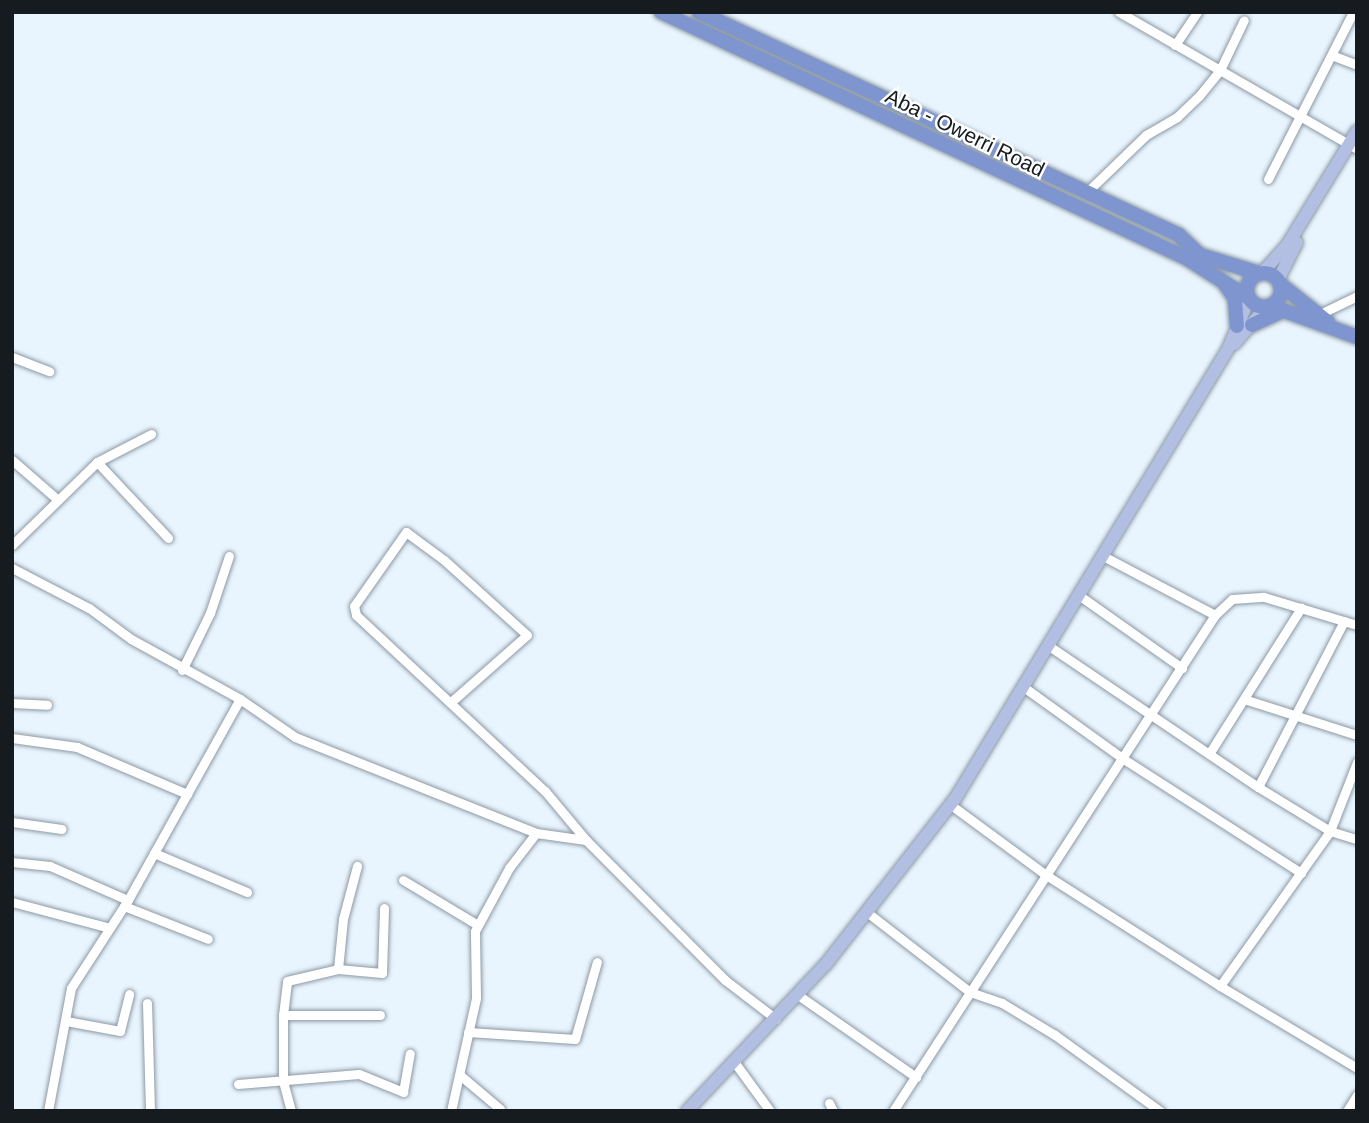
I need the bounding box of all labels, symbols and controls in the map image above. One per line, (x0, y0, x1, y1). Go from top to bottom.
street label: Aba - Owerri Road (881, 84, 1049, 182)

